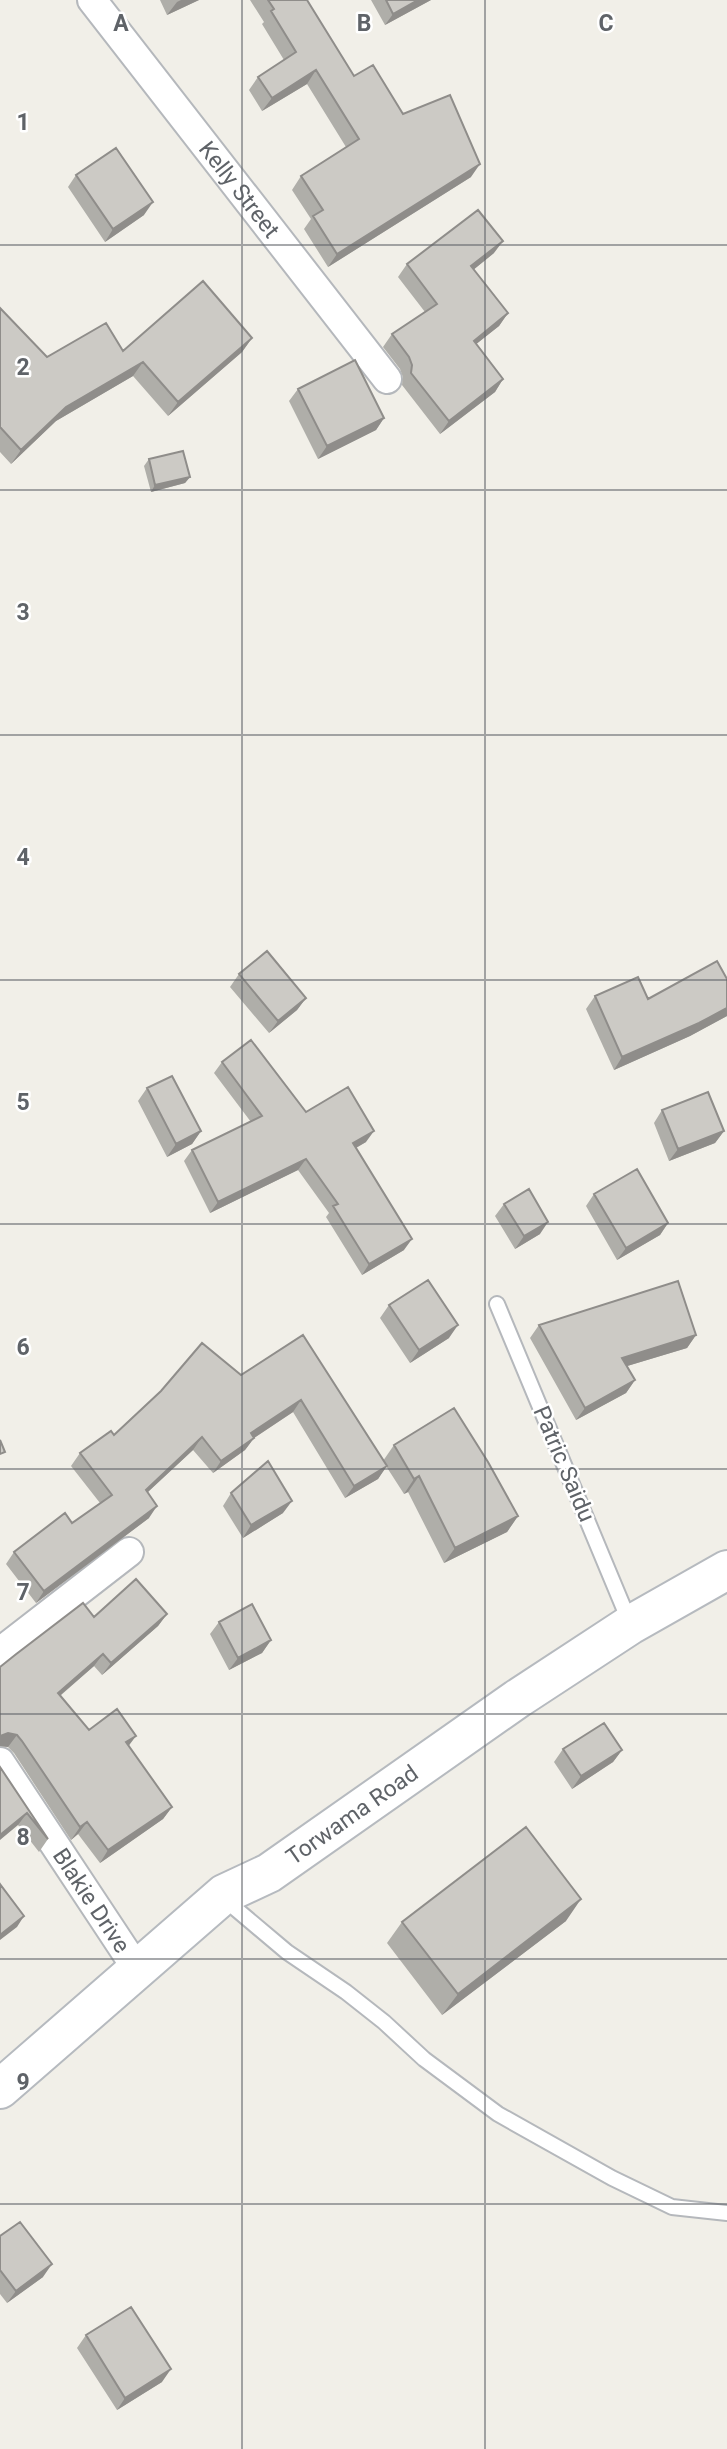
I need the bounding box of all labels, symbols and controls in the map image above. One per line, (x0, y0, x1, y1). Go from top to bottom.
text: A (113, 10, 129, 37)
text: B (357, 10, 371, 37)
text: C (598, 10, 614, 37)
text: 1 (16, 109, 30, 136)
street label: Kelly Street (193, 136, 285, 243)
text: 2 (16, 354, 30, 381)
text: 3 (16, 599, 30, 626)
text: 4 (16, 844, 30, 871)
text: 5 (16, 1089, 30, 1116)
text: 6 (16, 1334, 30, 1361)
street label: Patric Saidu (528, 1402, 600, 1526)
text: 7 (16, 1579, 30, 1606)
street label: Torwama Road (281, 1759, 423, 1870)
text: 8 (16, 1824, 30, 1851)
street label: Blakie Drive (47, 1843, 136, 1958)
text: 9 (16, 2069, 30, 2096)

